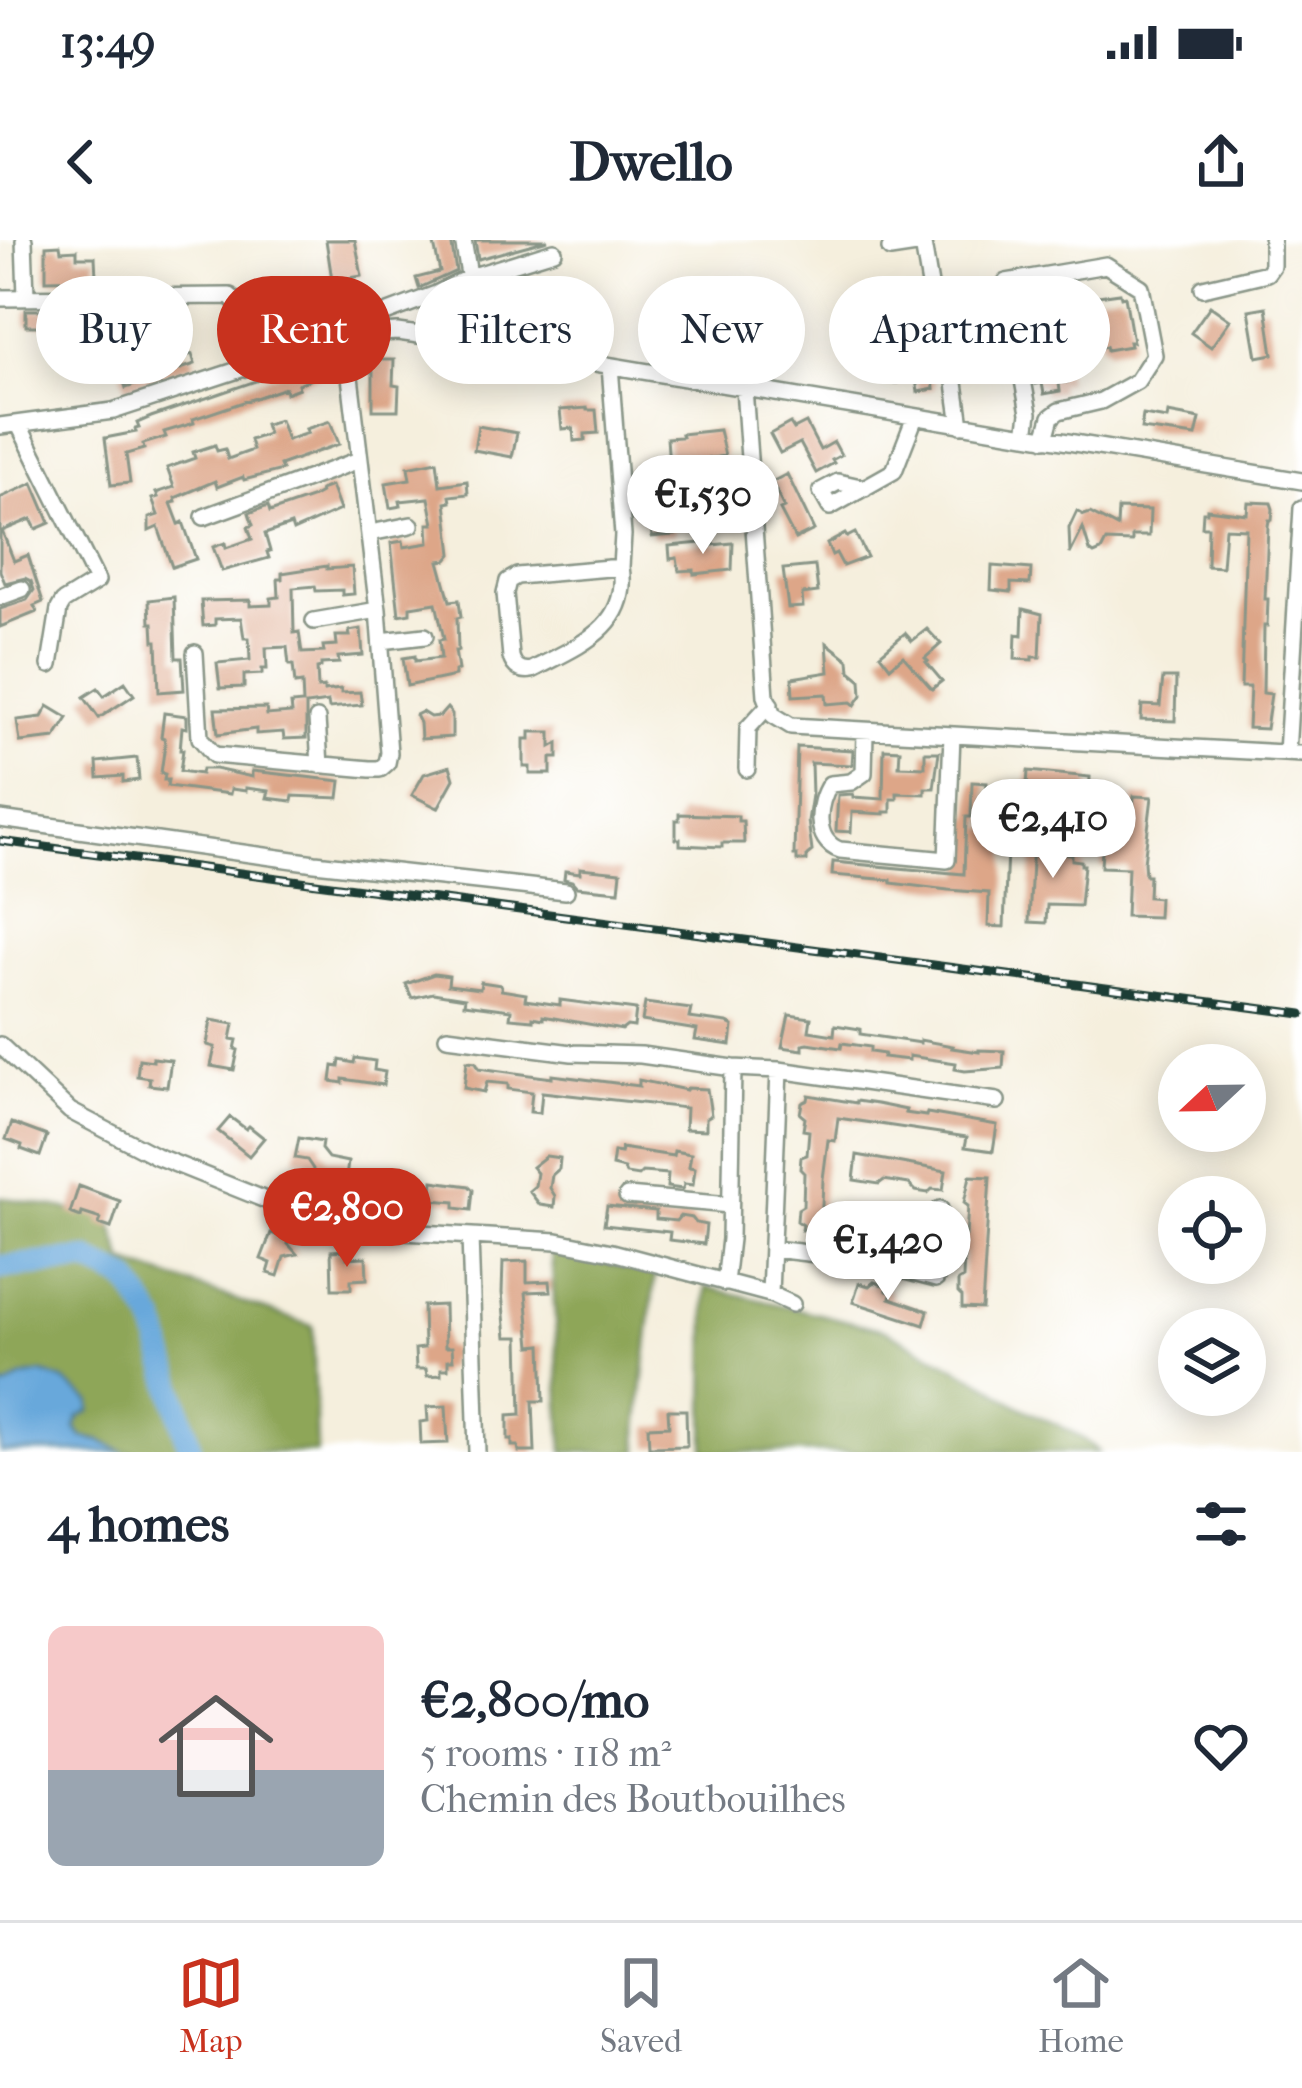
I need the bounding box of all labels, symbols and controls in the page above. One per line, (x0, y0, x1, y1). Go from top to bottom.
text: 13:49 (60, 16, 156, 69)
icon: back (48, 129, 114, 195)
icon: share (1188, 129, 1254, 195)
text: Dwello (569, 131, 733, 194)
chip: Buy (36, 276, 193, 384)
chip: Rent (217, 276, 391, 384)
chip: Filters (415, 276, 614, 384)
chip: New (638, 276, 805, 384)
chip: Apartment (829, 276, 1110, 384)
pin: €1,530 (605, 455, 801, 557)
text: €1,530 (654, 471, 752, 517)
pin: €2,410 (955, 779, 1151, 881)
text: €2,410 (998, 795, 1108, 841)
north arrow (1158, 1044, 1266, 1152)
map controls (1158, 1044, 1266, 1416)
pin: €2,800 (249, 1168, 445, 1270)
button: locate (1158, 1176, 1266, 1284)
text: €2,800 (290, 1184, 404, 1230)
pin: €1,420 (790, 1201, 986, 1303)
text: €1,420 (833, 1217, 943, 1263)
button: layers (1158, 1308, 1266, 1416)
icon: filters (1188, 1491, 1254, 1557)
text: 4 homes (48, 1494, 229, 1554)
text: €2,800/mo (420, 1670, 649, 1730)
icon: home (144, 1674, 288, 1818)
icon: heart (1188, 1713, 1254, 1779)
text: 5 rooms · 118 m² (420, 1730, 672, 1776)
text: Chemin des Boutbouilhes (420, 1776, 846, 1822)
tab: Map (178, 1950, 244, 2061)
tab: Saved (600, 1950, 682, 2061)
tab: Home (1038, 1950, 1124, 2061)

